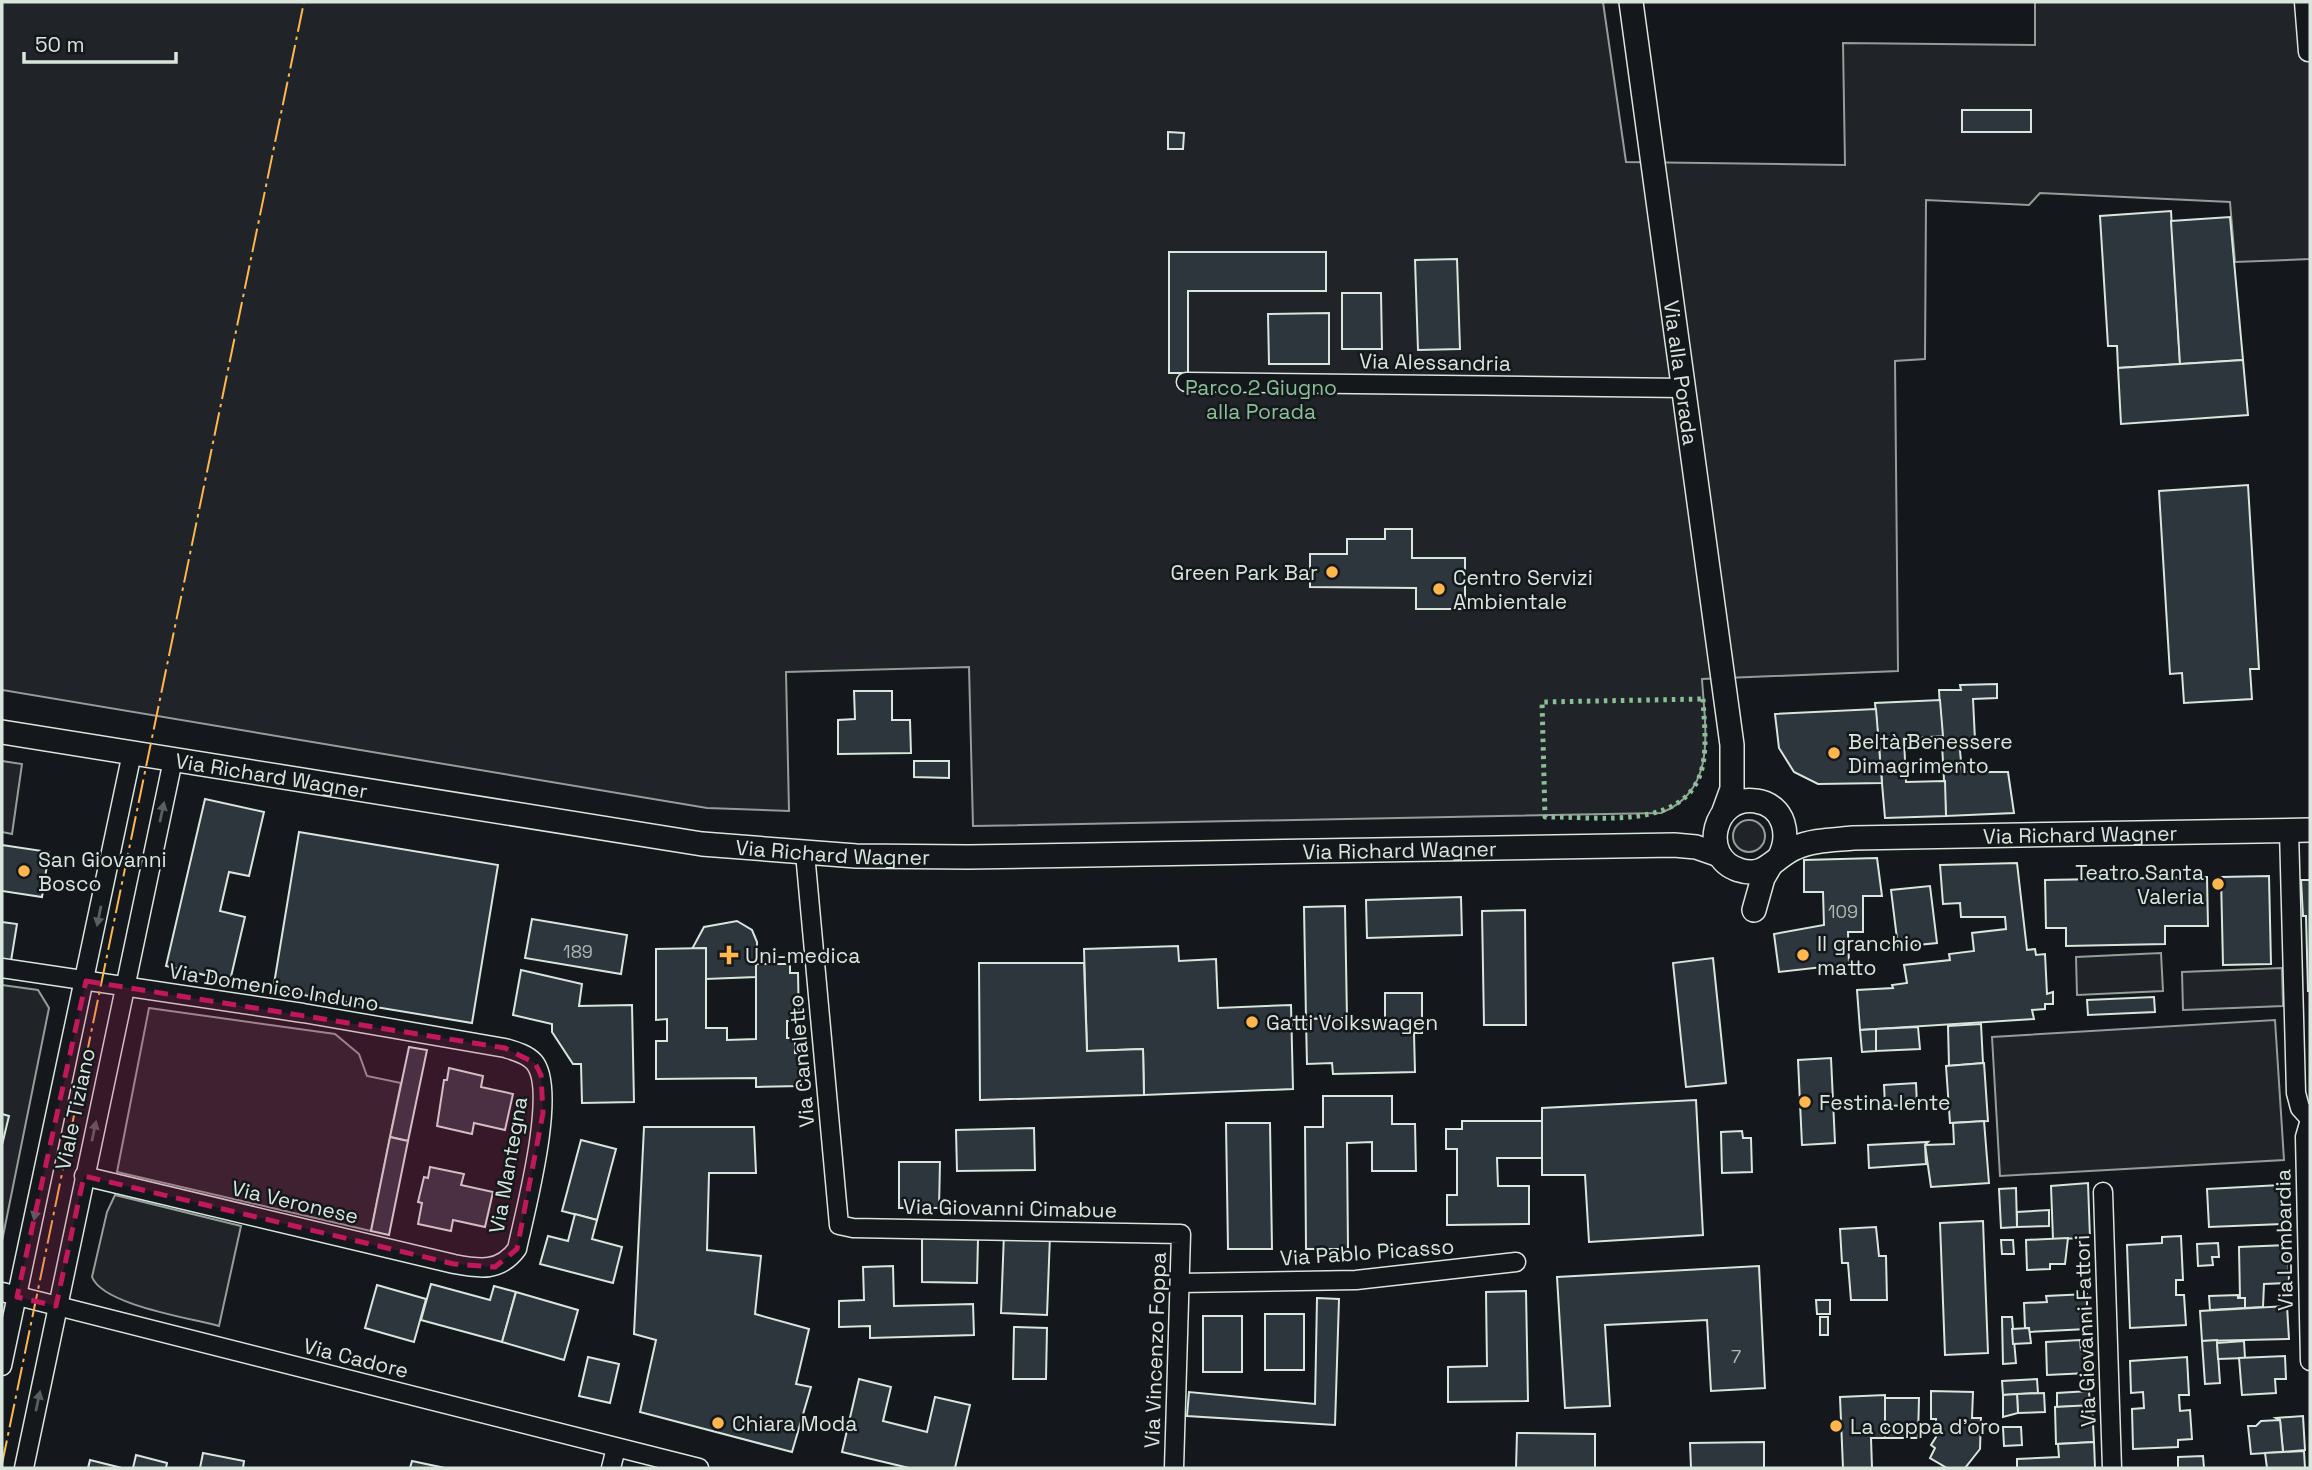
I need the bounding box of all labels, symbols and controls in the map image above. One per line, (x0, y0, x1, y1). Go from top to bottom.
scale bar (24, 21, 177, 65)
text: 50 m (35, 31, 85, 58)
street label: Via alla Porada (1658, 299, 1705, 447)
street label: Via Alessandria (1359, 347, 1511, 377)
park label: Parco 2 Giugno alla Porada (1185, 374, 1337, 425)
place label: Green Park Bar (1171, 559, 1318, 586)
marker: Green Park Bar (1324, 564, 1340, 580)
place label: Centro Servizi Ambientale (1453, 564, 1593, 615)
marker: Centro Servizi Ambientale (1431, 581, 1447, 597)
place label: Beltà Benessere Dimagrimento (1848, 728, 2013, 779)
marker: Beltà Benessere Dimagrimento (1826, 745, 1842, 761)
street label: Via Richard Wagner (173, 746, 370, 804)
one-way arrow (157, 801, 168, 823)
street label: Via Richard Wagner (1983, 819, 2178, 849)
street label: Via Richard Wagner (735, 833, 930, 870)
street label: Via Richard Wagner (1302, 835, 1497, 865)
place label: San Giovanni Bosco (38, 846, 167, 897)
place label: Teatro Santa Valeria (2075, 859, 2204, 910)
marker: San Giovanni Bosco (16, 863, 32, 879)
marker: Teatro Santa Valeria (2210, 876, 2226, 892)
house number: 109 (1828, 900, 1858, 923)
one-way arrow (93, 905, 104, 927)
place label: Il granchio matto (1817, 930, 1922, 981)
house number: 189 (563, 940, 593, 963)
place label: Uni-medica (745, 942, 860, 969)
marker: Uni-medica (719, 945, 739, 965)
marker: Il granchio matto (1795, 947, 1811, 963)
street label: Via Domenico Induno (167, 957, 381, 1017)
street label: Via Canaletto (782, 994, 820, 1128)
place label: Gatti Volkswagen (1266, 1009, 1438, 1036)
marker: Gatti Volkswagen (1244, 1014, 1260, 1030)
street label: Viale Tiziano (49, 1046, 101, 1172)
place label: Festina lente (1819, 1089, 1951, 1116)
street label: Via Mantegna (483, 1094, 533, 1236)
marker: Festina lente (1797, 1094, 1813, 1110)
one-way arrow (88, 1120, 99, 1142)
street label: Via Lombardia (2269, 1169, 2299, 1311)
street label: Via Veronese (229, 1174, 361, 1230)
street label: Via Giovanni Cimabue (903, 1193, 1117, 1223)
one-way arrow (30, 1199, 41, 1221)
street label: Via Pablo Picasso (1279, 1232, 1455, 1272)
street label: Via Giovanni Fattori (2068, 1234, 2102, 1428)
street label: Via Vincenzo Foppa (1138, 1251, 1172, 1449)
street label: Via Cadore (301, 1332, 411, 1384)
house number: 7 (1731, 1345, 1741, 1368)
one-way arrow (32, 1390, 43, 1412)
place label: Chiara Moda (732, 1410, 857, 1437)
place label: La coppa d'oro (1850, 1413, 2001, 1440)
marker: Chiara Moda (710, 1415, 726, 1431)
marker: La coppa d'oro (1828, 1418, 1844, 1434)

